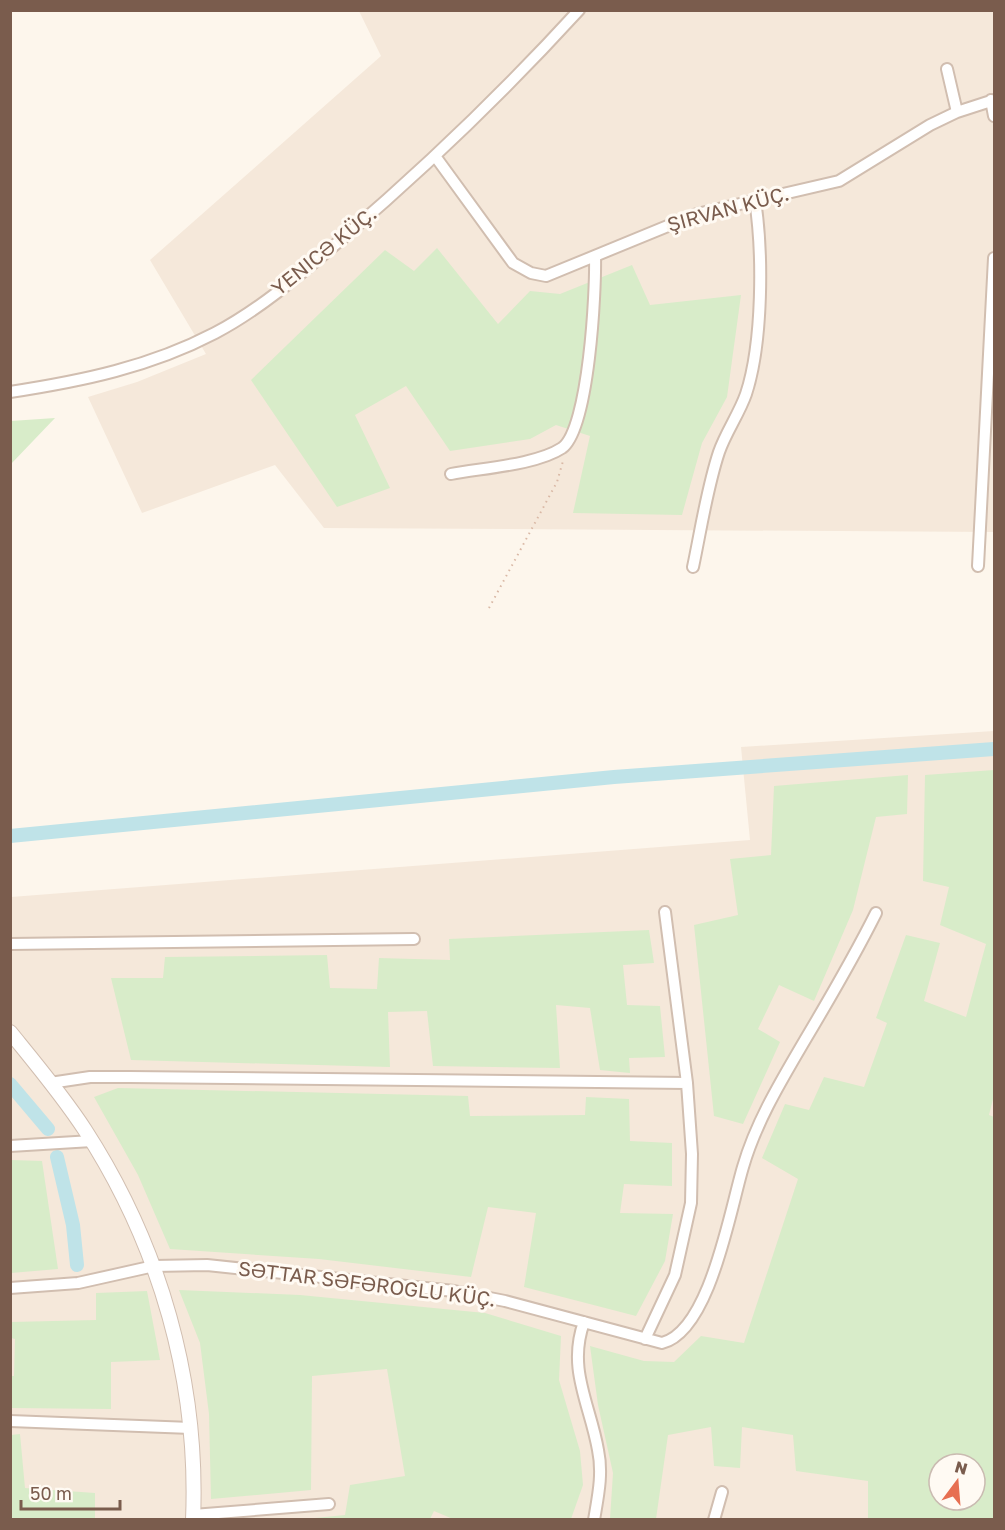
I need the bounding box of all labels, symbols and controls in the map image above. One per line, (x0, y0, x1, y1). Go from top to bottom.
street label: ŞIRVAN KÜÇ. (664, 180, 791, 236)
street label: YENICƏ KÜÇ. (266, 201, 381, 300)
street label: SƏTTAR SƏFƏROĞLU KÜÇ. (237, 1255, 497, 1311)
north arrow (927, 1452, 987, 1512)
text: N (953, 1456, 970, 1479)
scale bar (21, 1473, 120, 1511)
text: 50 m (30, 1482, 72, 1504)

